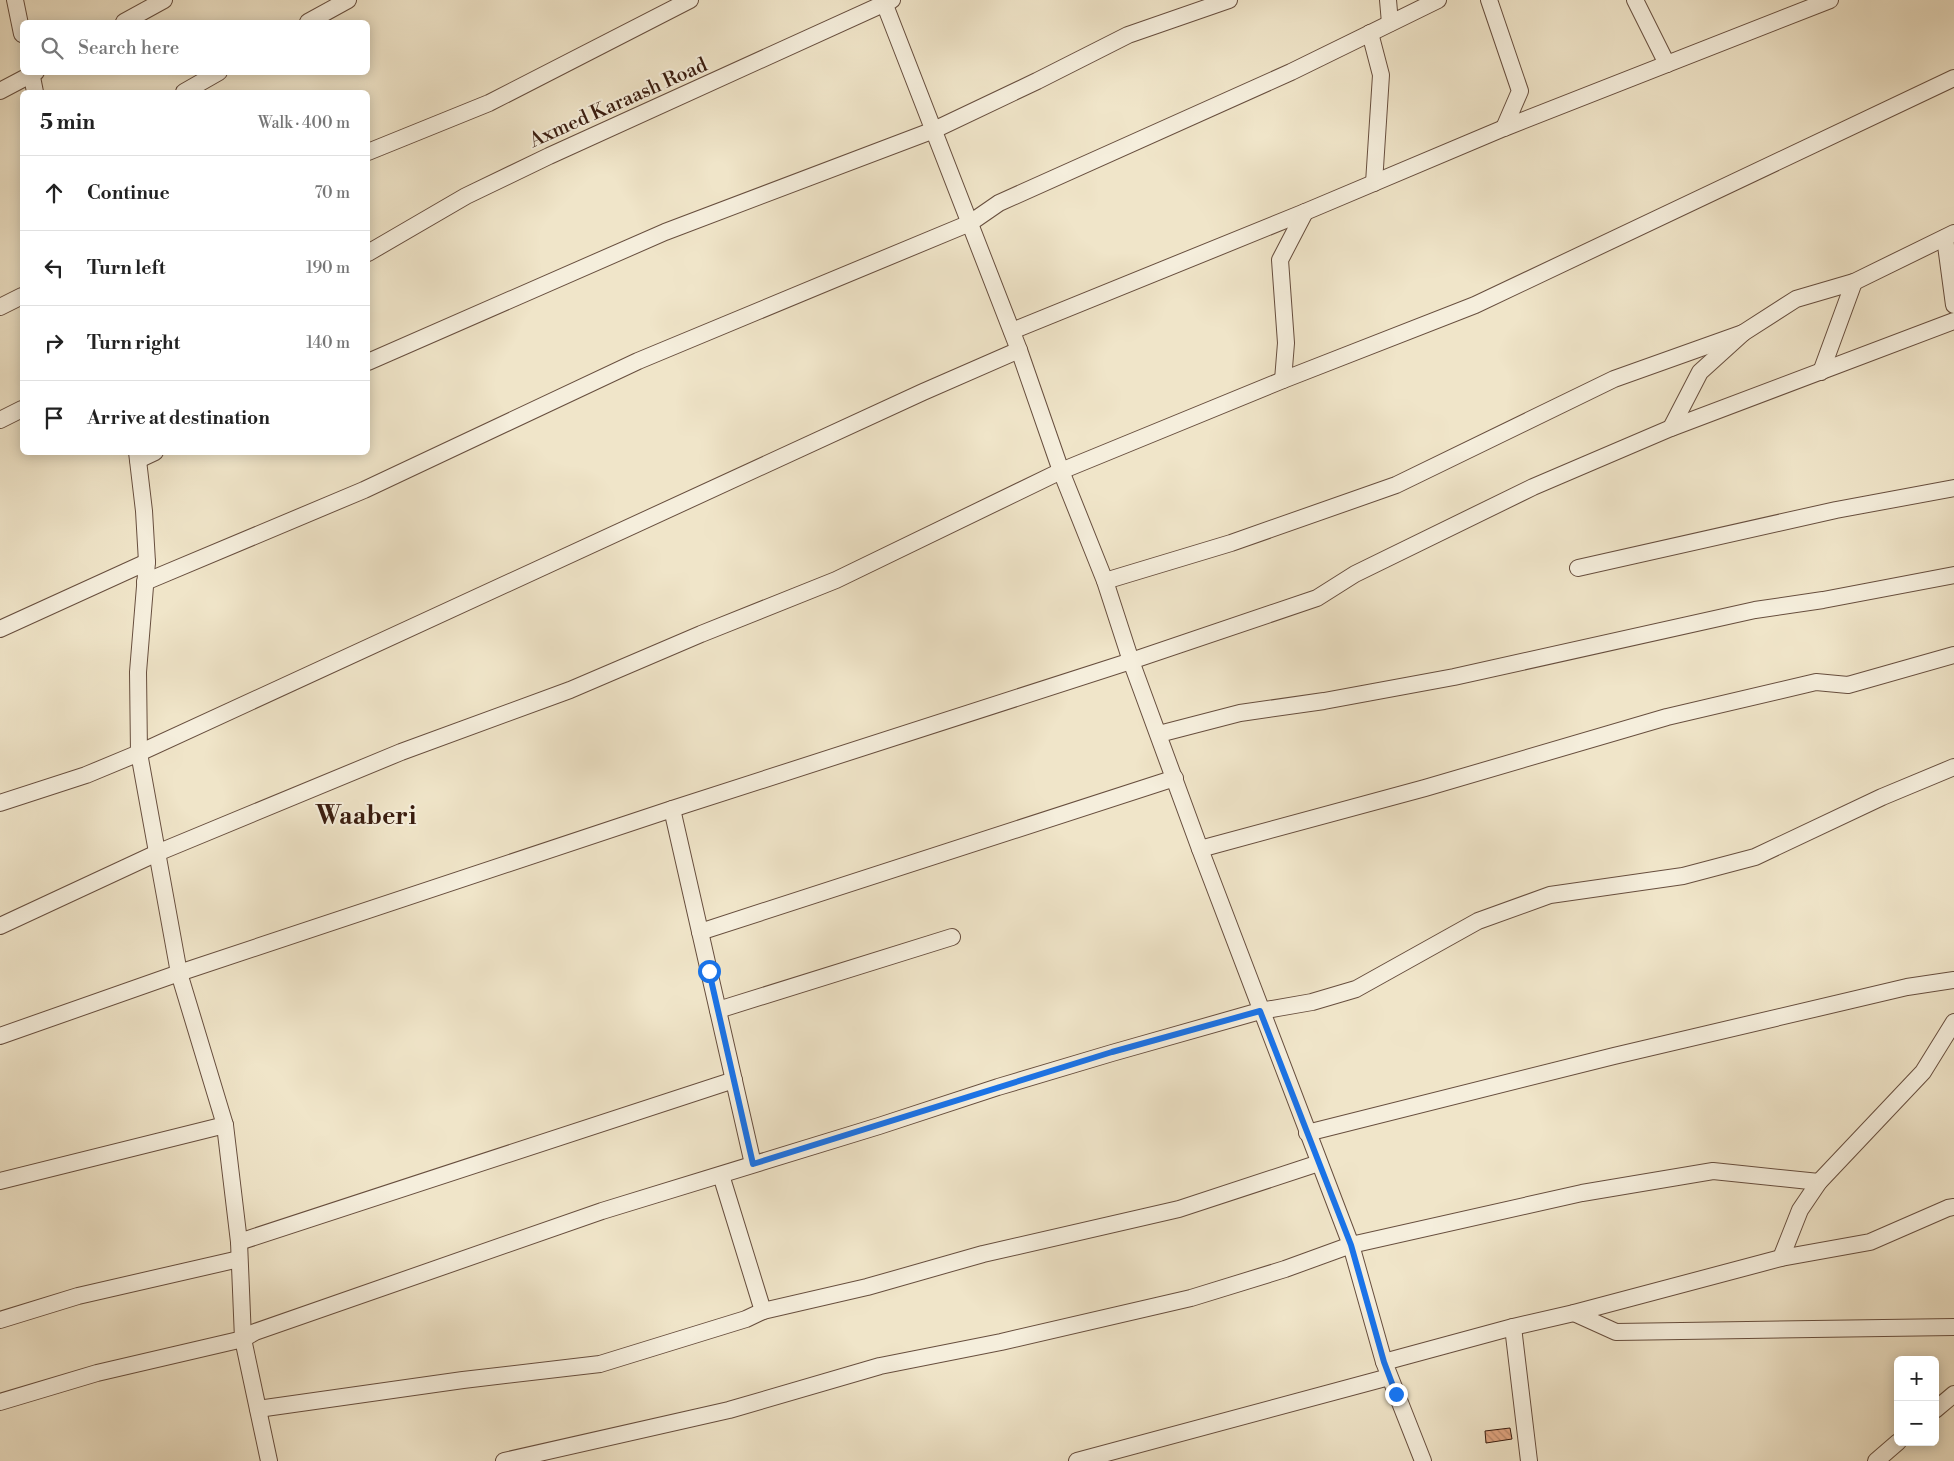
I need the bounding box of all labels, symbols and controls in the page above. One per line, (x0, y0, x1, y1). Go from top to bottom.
search box (20, 20, 370, 75)
icon: search (38, 34, 66, 62)
text: Search here (78, 36, 179, 60)
street label: Axmed Karaash Road (525, 53, 712, 154)
text: 5 min (40, 110, 95, 136)
text: Walk · 400 m (258, 113, 350, 133)
icon: ahead (40, 179, 68, 207)
text: Continue (87, 181, 170, 205)
text: 70 m (314, 183, 350, 203)
icon: left (40, 254, 68, 282)
text: Turn left (87, 256, 166, 280)
text: 190 m (306, 258, 350, 278)
icon: right (40, 329, 68, 357)
text: Turn right (87, 331, 180, 355)
text: 140 m (306, 333, 350, 353)
icon: arrive (40, 404, 68, 432)
text: Arrive at destination (87, 406, 270, 430)
district label: Waaberi (315, 801, 416, 832)
route start (698, 960, 721, 983)
map controls (1894, 1356, 1939, 1446)
button: + (1894, 1356, 1939, 1401)
route end (1385, 1383, 1408, 1406)
button: − (1894, 1401, 1939, 1446)

